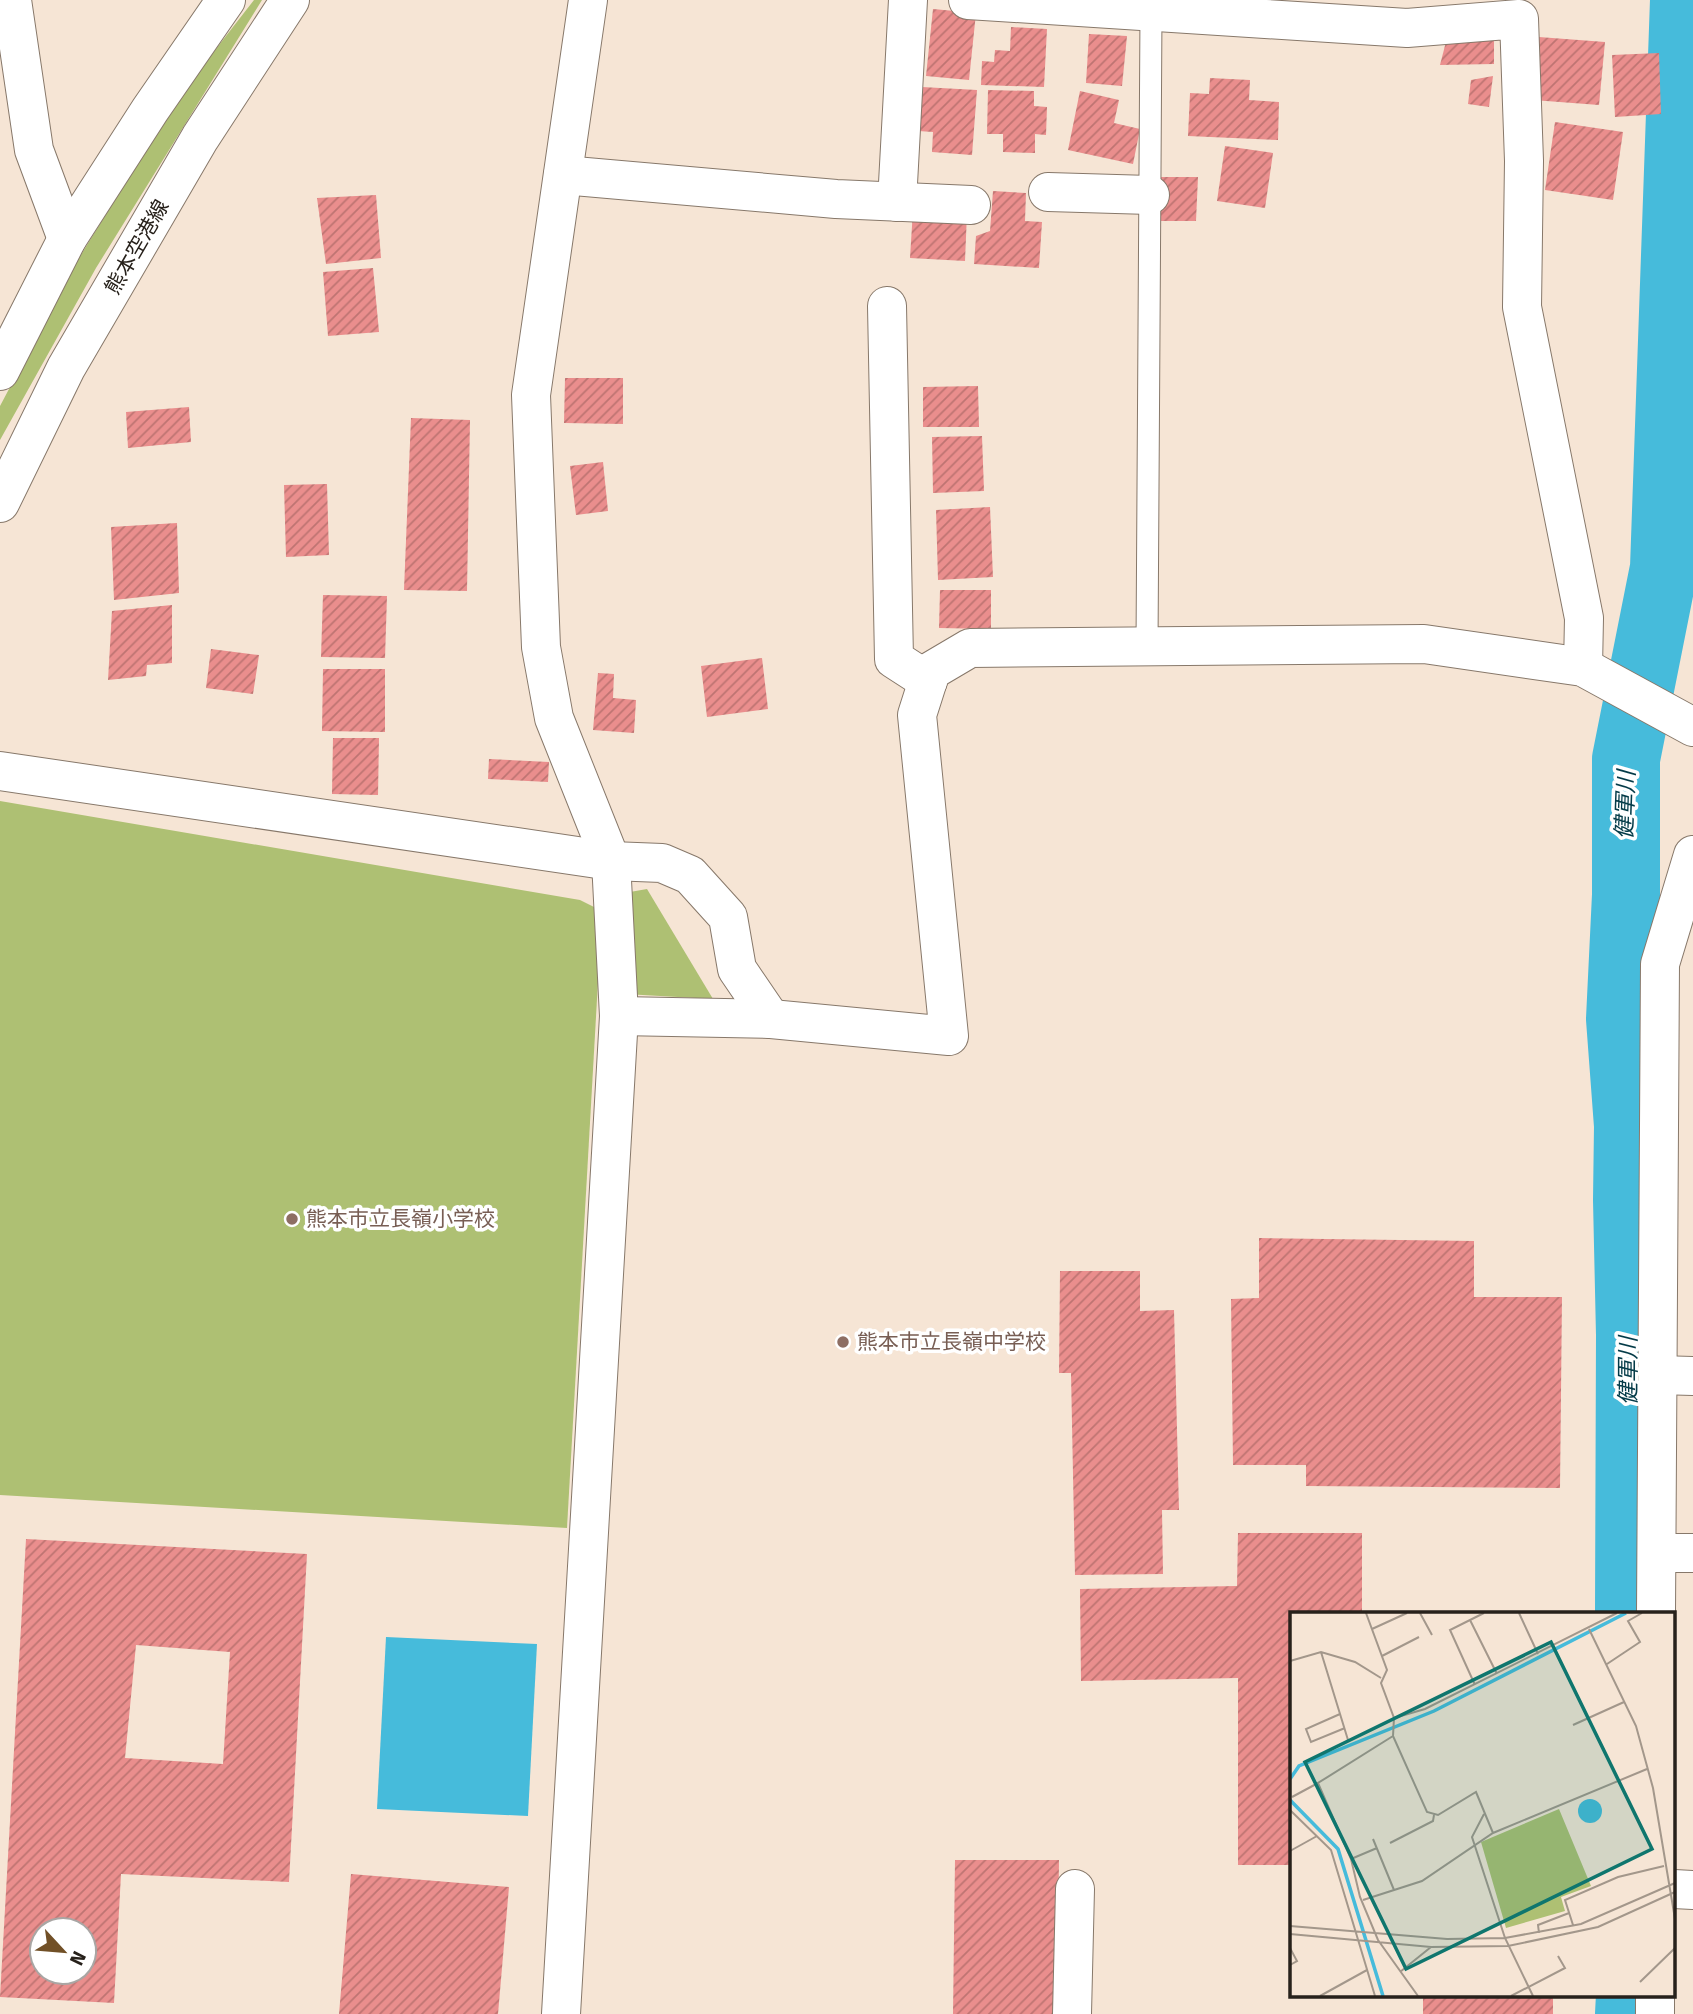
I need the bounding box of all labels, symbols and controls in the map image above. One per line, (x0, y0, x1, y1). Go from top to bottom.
street label: 熊本空港線 (99, 195, 175, 299)
water label: 健軍川 (1610, 767, 1640, 840)
place label: 熊本市立長嶺小学校 (306, 1206, 495, 1232)
marker: 熊本市立長嶺小学校 (284, 1211, 300, 1227)
place label: 熊本市立長嶺中学校 (857, 1329, 1046, 1355)
marker: 熊本市立長嶺中学校 (835, 1334, 851, 1350)
water label: 健軍川 (1614, 1334, 1642, 1406)
inset map (1290, 1612, 1676, 1996)
north arrow (28, 1916, 98, 1986)
text: N (65, 1948, 91, 1969)

